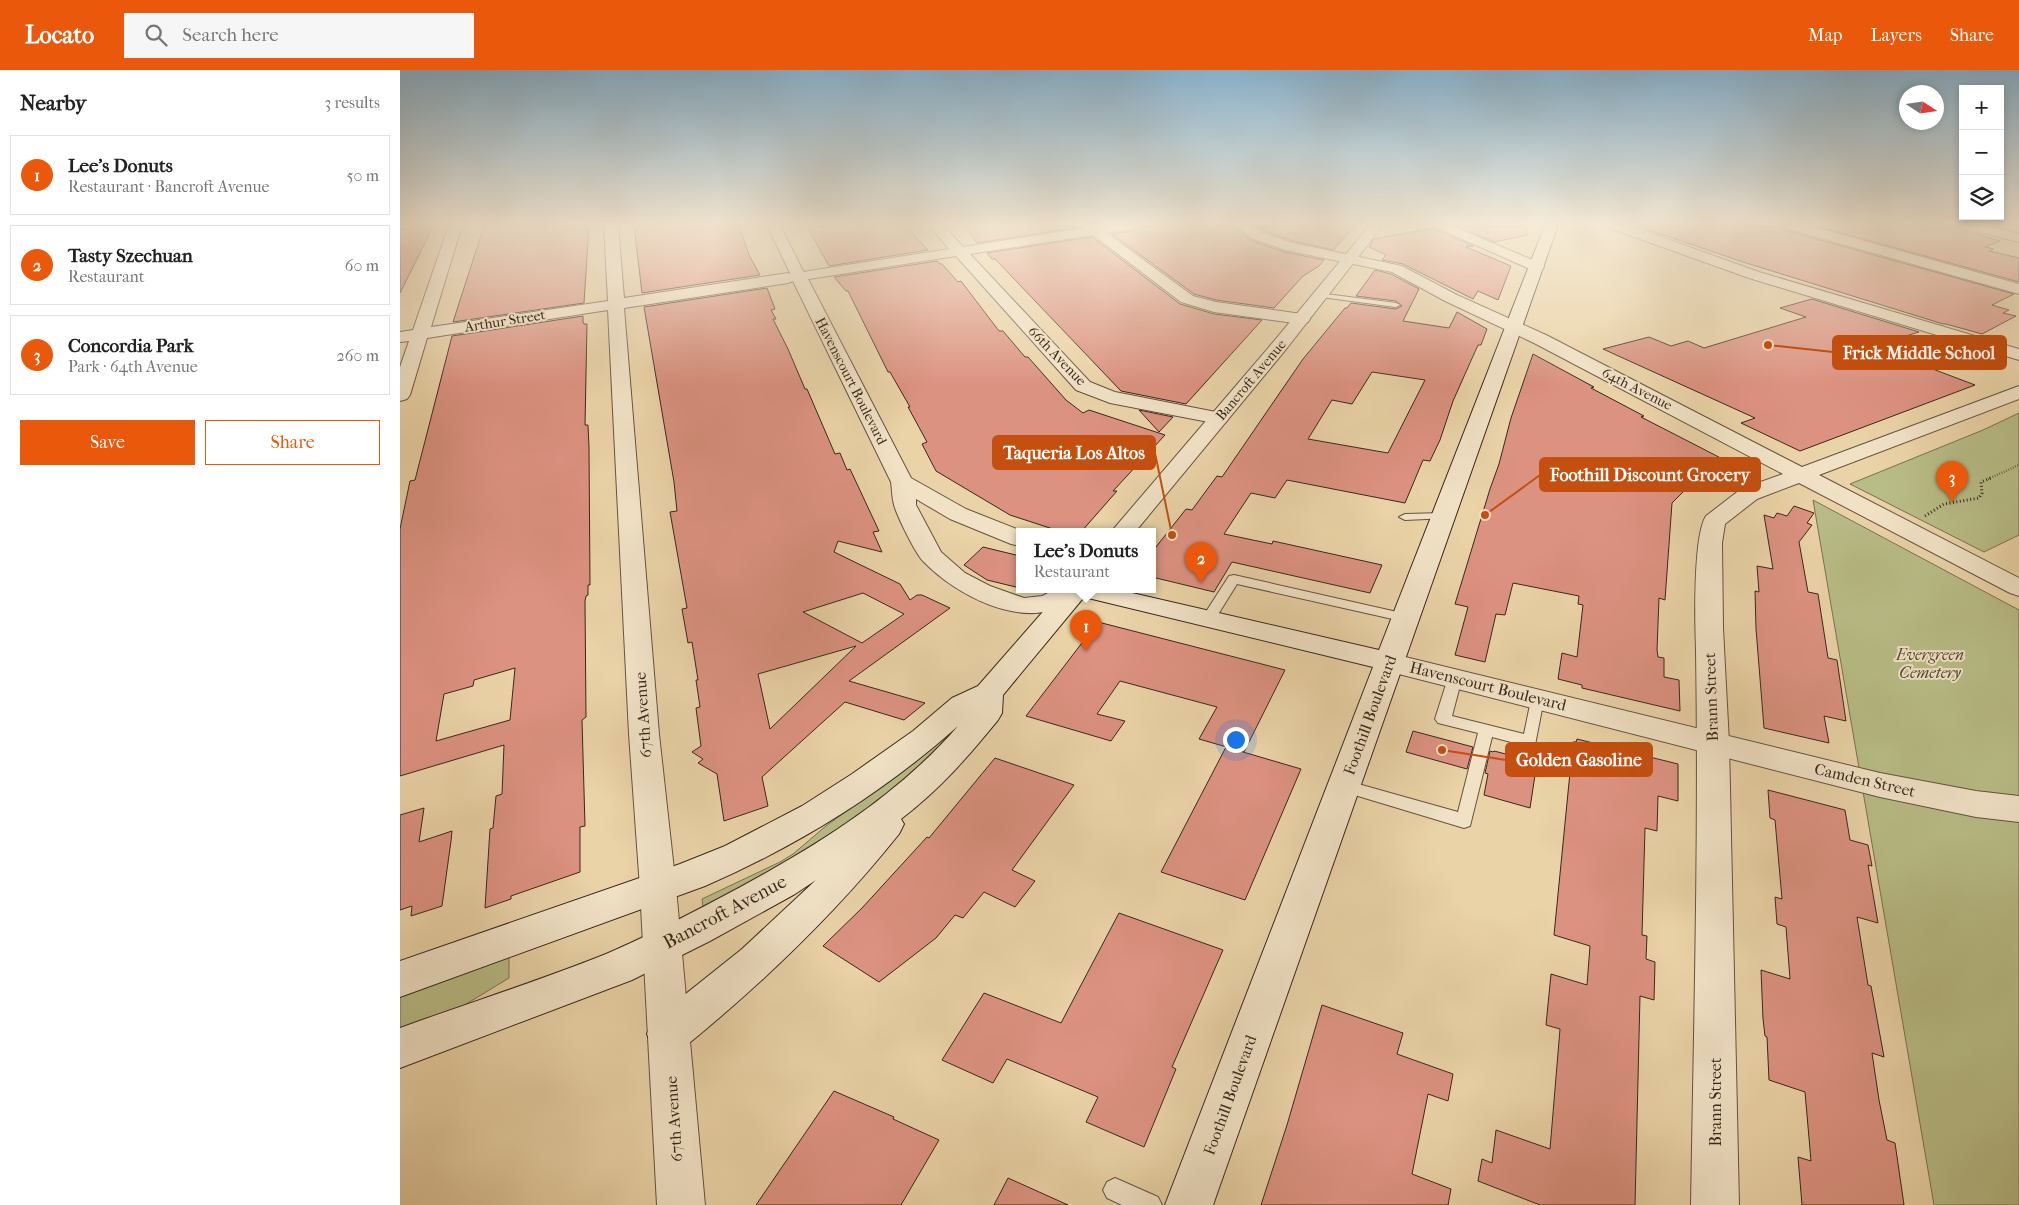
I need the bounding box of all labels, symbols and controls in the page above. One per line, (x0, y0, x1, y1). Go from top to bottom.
search box (124, 13, 474, 58)
text: Locato (25, 21, 94, 49)
icon: search (142, 21, 170, 49)
text: Search here (182, 24, 279, 46)
text: Map (1808, 25, 1842, 46)
text: Layers (1870, 25, 1922, 46)
text: Share (1950, 25, 1994, 46)
north arrow (1899, 85, 1944, 130)
map controls (1959, 85, 2004, 220)
button: + (1959, 85, 2004, 130)
text: Nearby (20, 91, 86, 115)
text: 3 results (324, 93, 380, 112)
button: − (1959, 130, 2004, 175)
text: Lee's Donuts (68, 155, 173, 177)
text: 1 (34, 166, 40, 185)
text: 50 m (347, 166, 379, 185)
button: layers (1959, 175, 2004, 220)
text: Restaurant · Bancroft Avenue (68, 177, 269, 196)
text: Tasty Szechuan (68, 245, 193, 267)
text: 2 (33, 256, 41, 275)
text: 60 m (345, 256, 379, 275)
text: Restaurant (68, 267, 144, 286)
street label: Arthur Street (462, 306, 547, 336)
street label: Havenscourt Boulevard (811, 314, 891, 448)
street label: 66th Avenue (1024, 323, 1090, 389)
text: Concordia Park (68, 335, 194, 357)
street label: Bancroft Avenue (1212, 336, 1290, 424)
callout: Frick Middle School (1833, 336, 2006, 369)
text: Frick Middle School (1842, 343, 1996, 364)
text: 3 (34, 346, 40, 365)
text: 260 m (337, 346, 379, 365)
text: Park · 64th Avenue (68, 357, 198, 376)
street label: 64th Avenue (1599, 364, 1675, 414)
button: Save (20, 420, 195, 465)
button: Share (205, 420, 380, 465)
callout: Taqueria Los Altos (993, 436, 1155, 469)
text: Taqueria Los Altos (1002, 443, 1145, 464)
callout: Foothill Discount Grocery (1540, 458, 1760, 491)
pin: 3 (1936, 461, 1968, 502)
text: Foothill Discount Grocery (1549, 465, 1752, 486)
popup (1016, 528, 1156, 593)
text: Lee's Donuts (1034, 540, 1138, 562)
pin: 2 (1185, 542, 1217, 583)
text: Restaurant (1034, 562, 1110, 581)
pin: 1 (1070, 610, 1102, 651)
park label: Evergreen Cemetery (1895, 645, 1964, 682)
street label: Foothill Boulevard (1339, 652, 1401, 778)
street label: Brann Street (1700, 652, 1722, 742)
street label: Havenscourt Boulevard (1408, 657, 1569, 715)
street label: 67th Avenue (631, 671, 655, 759)
your location (1223, 727, 1249, 753)
callout: Golden Gasoline (1506, 743, 1652, 776)
text: Golden Gasoline (1516, 750, 1642, 771)
street label: Camden Street (1813, 759, 1918, 801)
street label: Bancroft Avenue (660, 870, 790, 954)
street label: Foothill Boulevard (1199, 1032, 1261, 1158)
street label: Brann Street (1706, 1057, 1725, 1146)
street label: 67th Avenue (662, 1075, 686, 1163)

